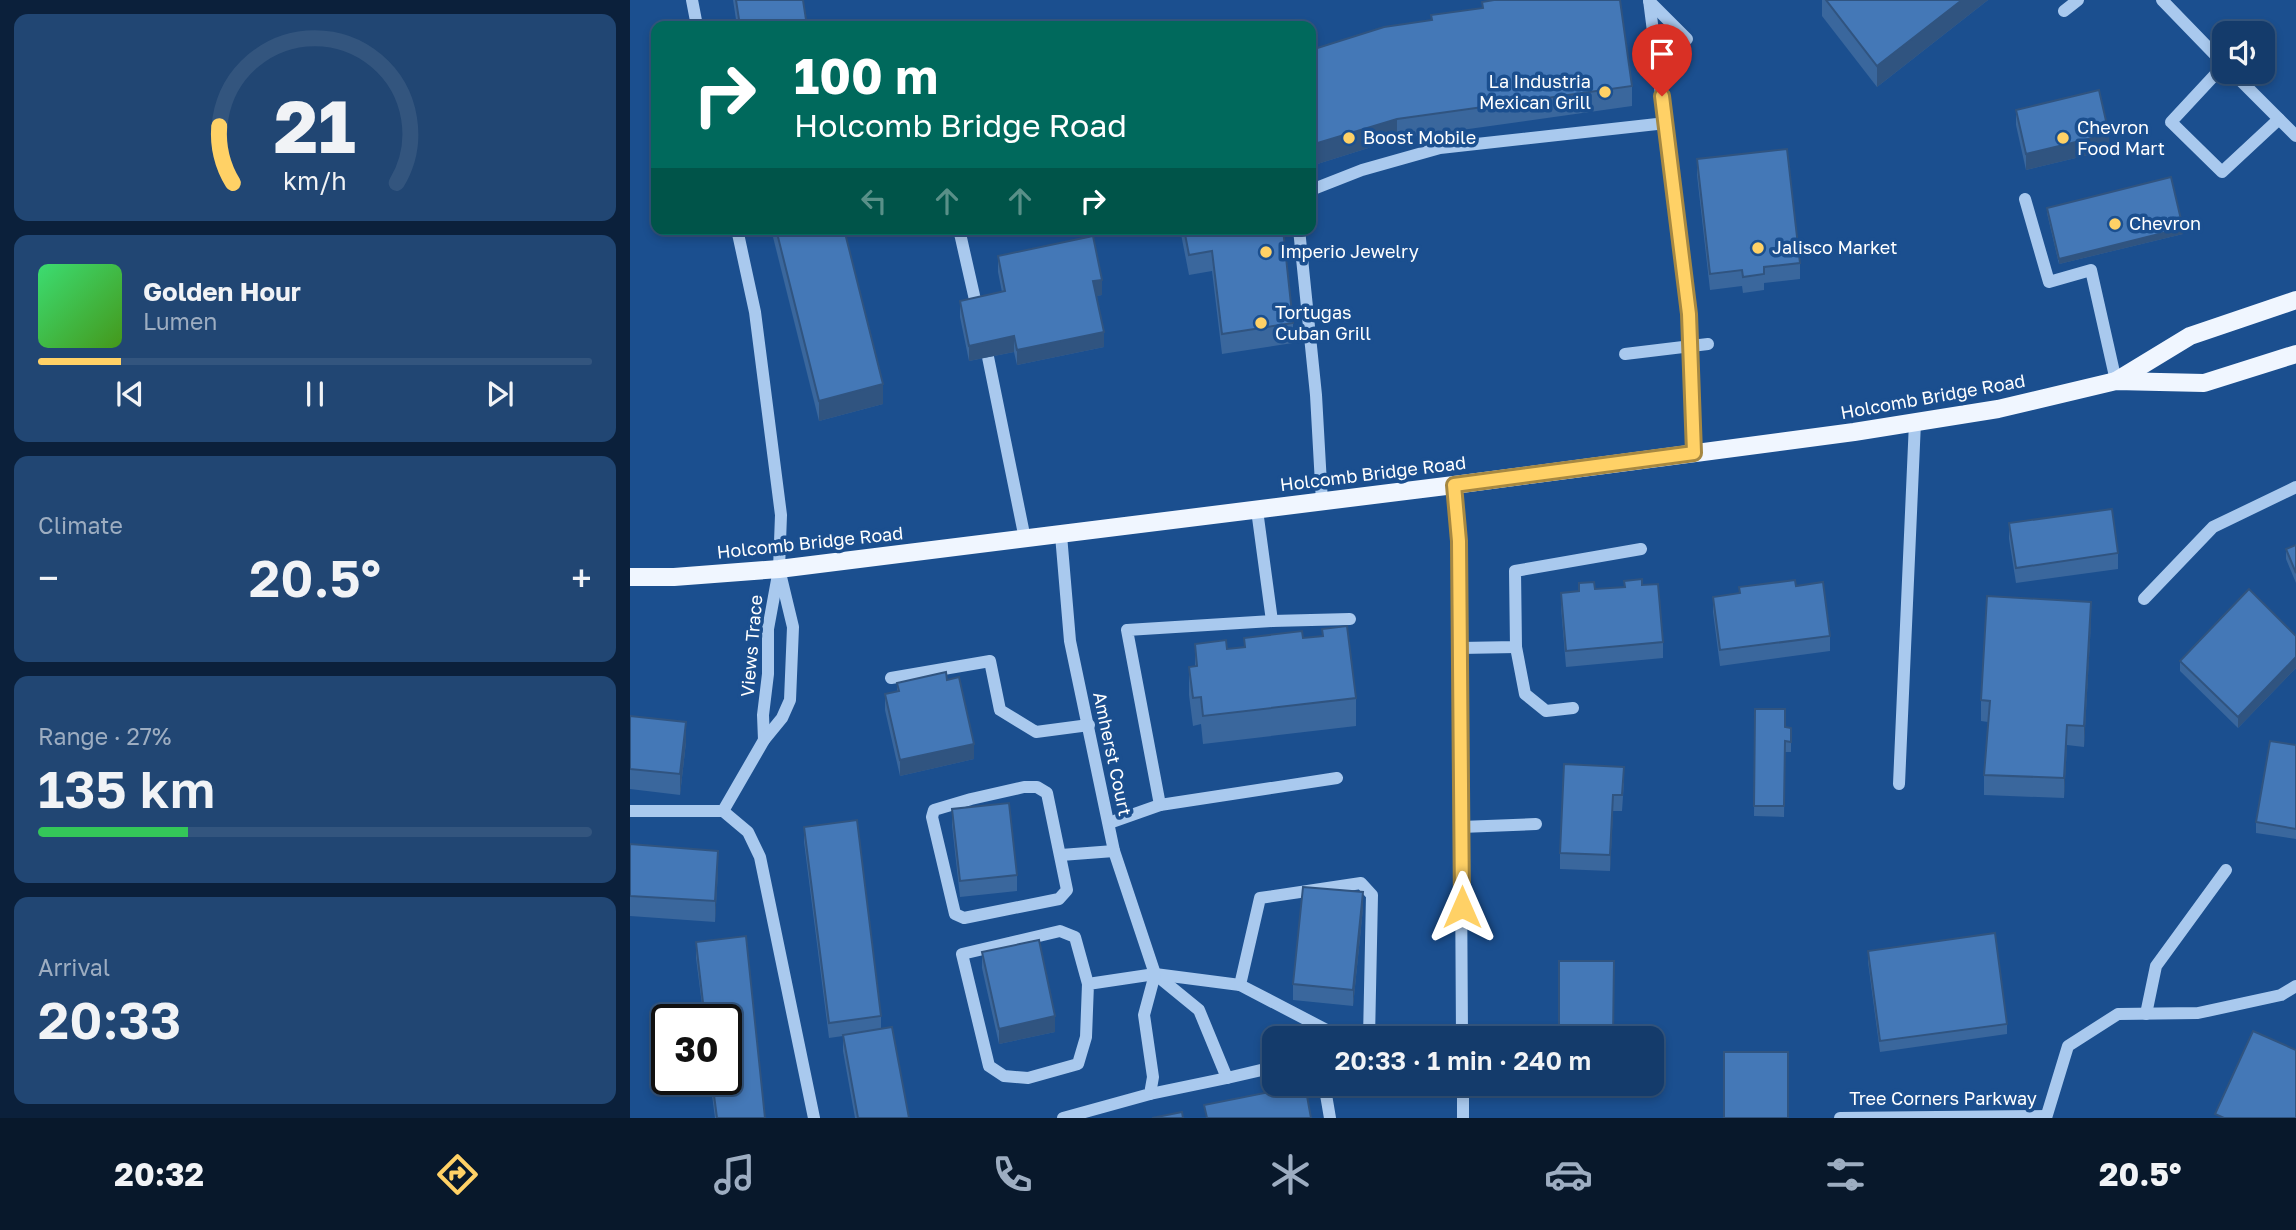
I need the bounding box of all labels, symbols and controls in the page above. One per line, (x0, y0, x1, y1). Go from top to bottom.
map controls (2212, 21, 2275, 84)
button: sound (2212, 21, 2275, 84)
pin (1632, 24, 1692, 96)
icon: arrive (1643, 35, 1681, 73)
text: 100 m (794, 46, 938, 105)
icon: right (679, 49, 770, 140)
place label: La Industria Mexican Grill (1479, 70, 1591, 113)
text: 21 (274, 83, 356, 170)
marker: La Industria Mexican Grill (1597, 84, 1613, 100)
text: Holcomb Bridge Road (794, 106, 1127, 144)
place label: Chevron Food Mart (2077, 116, 2165, 159)
place label: Boost Mobile (1363, 126, 1476, 148)
marker: Boost Mobile (1341, 130, 1357, 146)
marker: Chevron Food Mart (2055, 130, 2071, 146)
text: km/h (283, 165, 347, 196)
icon: left (855, 182, 893, 220)
icon: ahead (928, 182, 966, 220)
icon: ahead (1001, 182, 1039, 220)
icon: right (1074, 182, 1112, 220)
place label: Chevron (2129, 212, 2201, 234)
marker: Chevron (2107, 216, 2123, 232)
place label: Jalisco Market (1772, 236, 1898, 258)
place label: Imperio Jewelry (1280, 240, 1419, 262)
marker: Jalisco Market (1750, 240, 1766, 256)
marker: Imperio Jewelry (1258, 244, 1274, 260)
text: Golden Hour (143, 276, 301, 307)
place label: Tortugas Cuban Grill (1275, 301, 1371, 344)
text: Lumen (143, 307, 217, 335)
marker: Tortugas Cuban Grill (1253, 315, 1269, 331)
street label: Holcomb Bridge Road (1839, 369, 2027, 423)
icon: previous (111, 375, 149, 413)
icon: pause (296, 375, 334, 413)
icon: next (481, 375, 519, 413)
street label: Holcomb Bridge Road (1279, 451, 1467, 495)
text: Climate (38, 511, 123, 539)
street label: Holcomb Bridge Road (716, 521, 904, 563)
text: 20.5° (249, 546, 381, 608)
text: − (38, 555, 59, 600)
text: + (571, 555, 592, 600)
street label: Views Trace (736, 594, 766, 698)
street label: Amherst Court (1089, 690, 1137, 818)
text: Range · 27% (38, 722, 171, 750)
text: 135 km (38, 757, 215, 819)
position arrow (1425, 870, 1499, 944)
text: Arrival (38, 953, 110, 981)
text: 20:33 (38, 988, 181, 1050)
speed limit sign: 30 (651, 1004, 742, 1095)
text: 20:33 · 1 min · 240 m (1335, 1045, 1591, 1076)
street label: Tree Corners Parkway (1849, 1087, 2037, 1109)
icon: directions (433, 1150, 482, 1199)
icon: music (710, 1150, 759, 1199)
icon: phone (988, 1150, 1037, 1199)
icon: climate (1266, 1150, 1315, 1199)
icon: car (1544, 1150, 1593, 1199)
icon: filters (1821, 1150, 1870, 1199)
text: 20:32 (114, 1155, 204, 1193)
text: 20.5° (2099, 1155, 2182, 1193)

